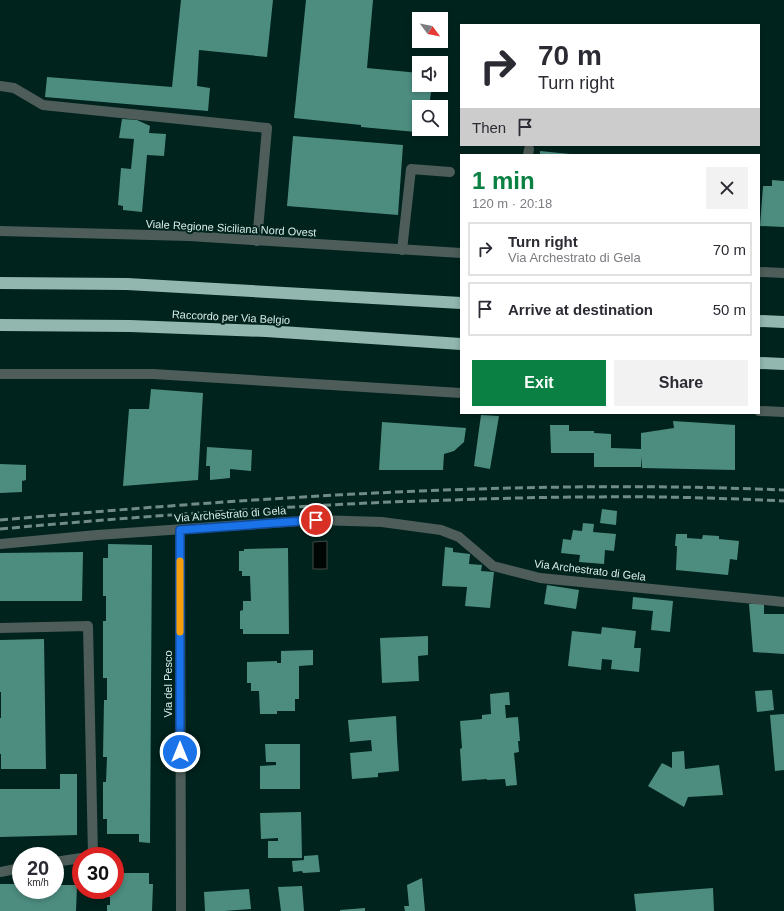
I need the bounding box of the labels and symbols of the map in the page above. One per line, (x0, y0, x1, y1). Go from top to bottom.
north arrow (412, 12, 448, 48)
street label: Viale Regione Siciliana Nord Ovest (145, 218, 317, 238)
street label: Raccordo per Via Belgio (172, 308, 290, 326)
pin (299, 503, 333, 537)
street label: Via Archestrato di Gela (174, 504, 287, 524)
street label: Via Archestrato di Gela (534, 557, 647, 583)
street label: Via del Pesco (162, 650, 174, 718)
position arrow (159, 731, 201, 773)
speed limit sign: 30 (72, 847, 124, 899)

